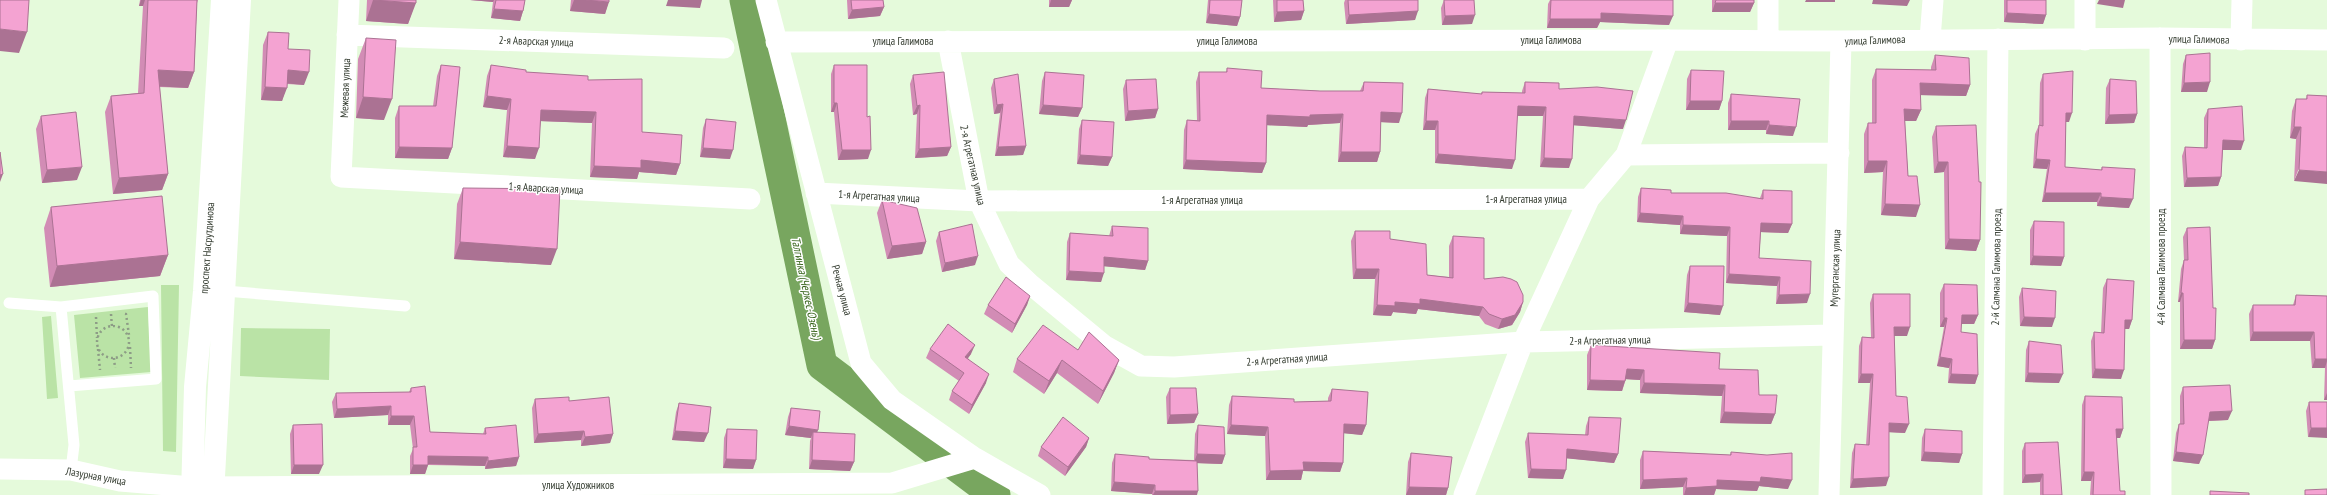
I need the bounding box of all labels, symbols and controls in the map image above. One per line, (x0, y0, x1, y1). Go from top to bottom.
street label: улица Галимова (2168, 31, 2230, 47)
street label: улица Галимова (1844, 32, 1906, 48)
street label: 2-я Аварская улица (498, 33, 574, 49)
street label: улица Галимова (1521, 33, 1581, 47)
street label: улица Галимова (873, 34, 933, 48)
street label: улица Галимова (1197, 34, 1257, 48)
street label: Межевая улица (337, 58, 353, 118)
street label: 2-я Агрегатная улица (957, 124, 989, 206)
street label: 1-я Аварская улица (508, 179, 584, 197)
street label: 1-я Агрегатная улица (838, 187, 920, 205)
street label: 1-я Агрегатная улица (1485, 192, 1567, 206)
street label: 1-я Агрегатная улица (1161, 193, 1243, 207)
street label: проспект Насрутдинова (197, 202, 217, 294)
street label: 2-й Салмана Галимова проезд (1988, 208, 2004, 325)
street label: 4-й Салмана Галимова проезд (2154, 208, 2168, 325)
street label: Мугерганская улица (1827, 229, 1843, 307)
water label: Талгинка (Черкес-Озень) (788, 236, 825, 341)
street label: Речная улица (829, 263, 855, 317)
street label: 2-я Агрегатная улица (1569, 332, 1651, 348)
street label: 2-я Агрегатная улица (1246, 349, 1328, 369)
street label: Лазурная улица (64, 464, 127, 488)
street label: улица Художников (542, 478, 615, 492)

